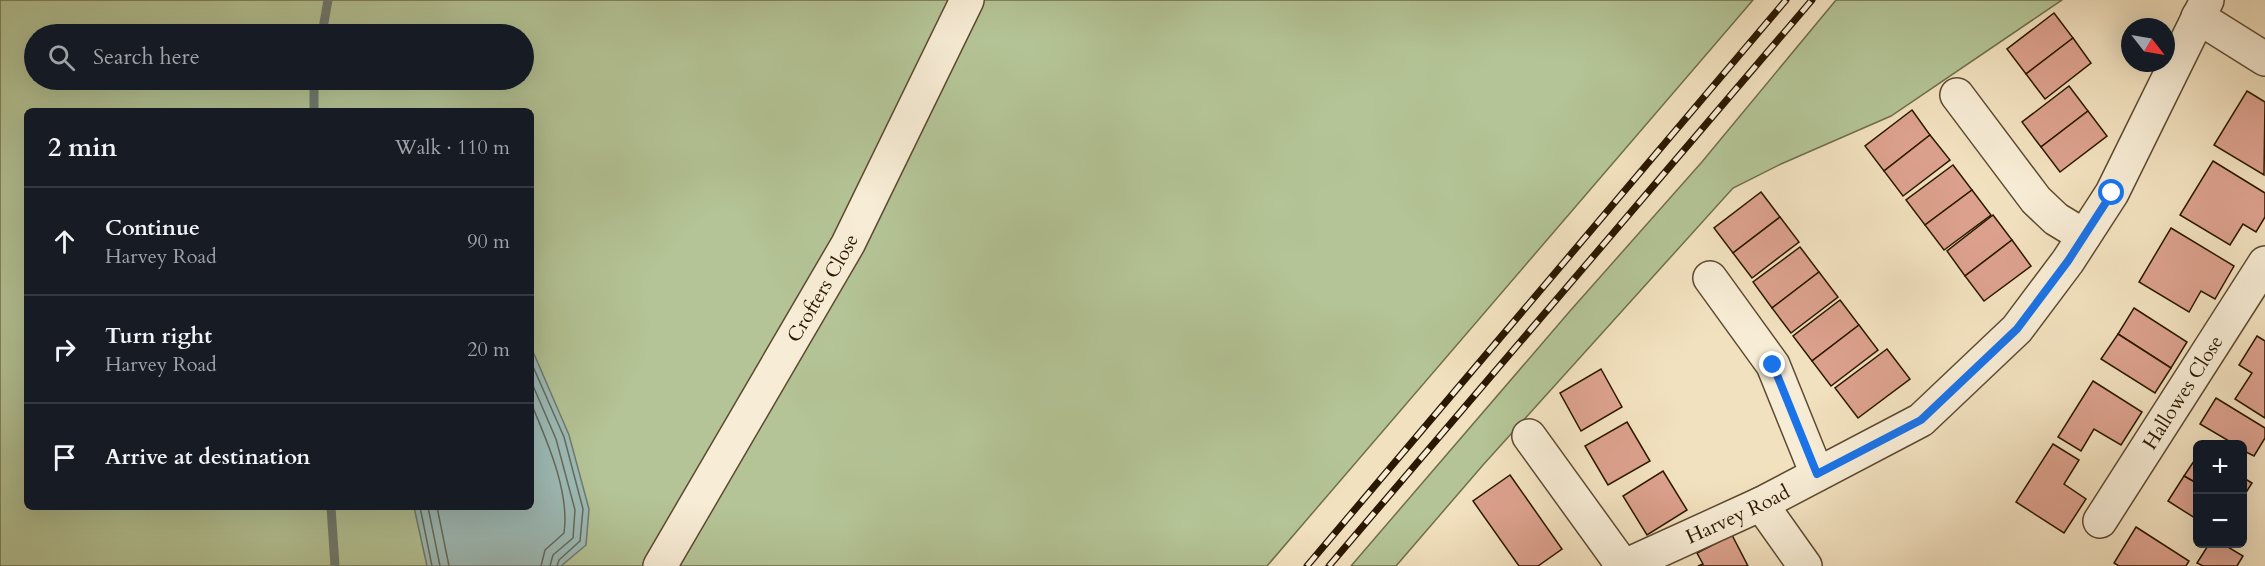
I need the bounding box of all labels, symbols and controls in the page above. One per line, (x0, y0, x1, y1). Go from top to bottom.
north arrow (2121, 18, 2175, 72)
search box (24, 24, 534, 90)
icon: search (45, 41, 78, 74)
text: Search here (93, 42, 200, 72)
text: 2 min (48, 130, 117, 165)
text: Walk · 110 m (395, 134, 510, 161)
route start (2098, 179, 2124, 205)
text: Continue (105, 213, 200, 243)
icon: ahead (48, 225, 81, 258)
text: 90 m (467, 228, 510, 255)
street label: Crofters Close (780, 229, 864, 347)
text: Harvey Road (105, 243, 217, 270)
text: Turn right (105, 321, 212, 351)
street label: Hallowes Close (2136, 330, 2229, 454)
icon: right (48, 333, 81, 366)
text: 20 m (467, 336, 510, 363)
text: Harvey Road (105, 351, 217, 378)
route end (1759, 351, 1785, 377)
map controls (2193, 440, 2247, 548)
button: + (2193, 440, 2247, 494)
icon: arrive (48, 441, 81, 474)
text: Arrive at destination (105, 442, 310, 472)
street label: Harvey Road (1681, 478, 1795, 550)
button: − (2193, 494, 2247, 548)

